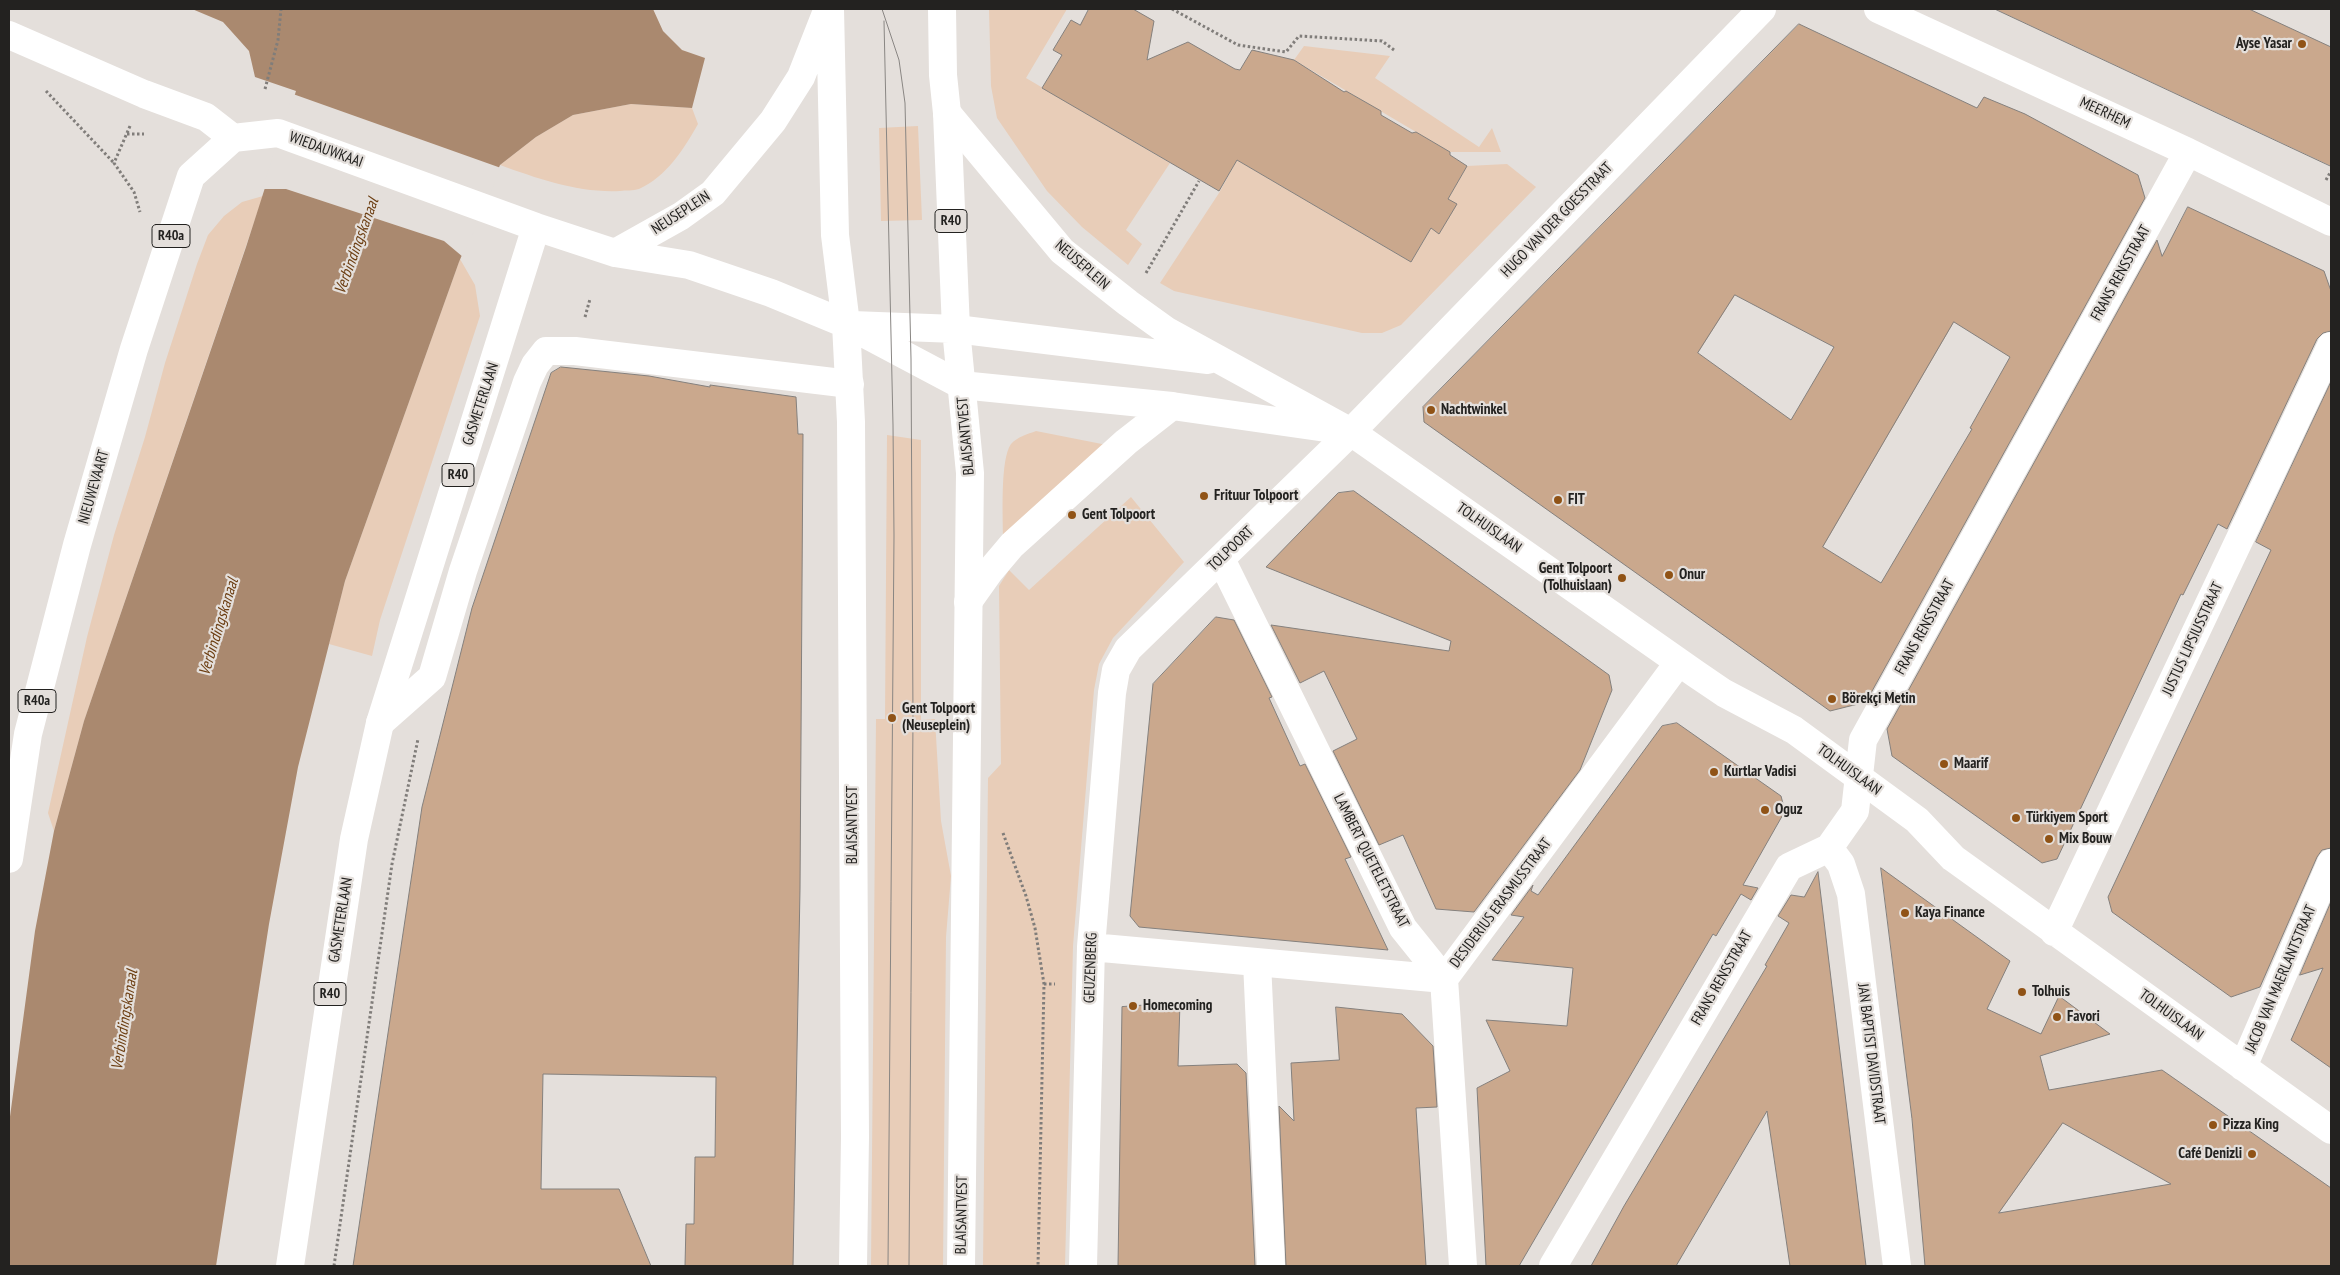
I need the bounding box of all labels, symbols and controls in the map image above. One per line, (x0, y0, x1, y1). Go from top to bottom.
place label: Ayse Yasar (2236, 35, 2292, 53)
marker: Ayse Yasar (2296, 38, 2308, 50)
street label: MEERHEM (2077, 94, 2133, 132)
street label: WIEDAUWKAAI (287, 128, 365, 172)
street label: HUGO VAN DER GOESSTRAAT (1498, 159, 1616, 281)
street label: NEUSEPLEIN (648, 187, 714, 239)
water label: Verbindingskanaal (331, 195, 383, 297)
road number: R40 (935, 210, 967, 232)
street label: FRANS RENSSTRAAT (2087, 222, 2155, 324)
road number: R40a (152, 225, 190, 248)
street label: NEUSEPLEIN (1051, 237, 1113, 293)
street label: GASMETERLAAN (459, 360, 503, 448)
street label: BLAISANTVEST (954, 396, 978, 476)
place label: Nachtwinkel (1441, 401, 1507, 419)
marker: Nachtwinkel (1425, 404, 1437, 416)
street label: NIEUWEVAART (75, 448, 113, 526)
road number: R40 (442, 464, 474, 486)
place label: Frituur Tolpoort (1214, 487, 1298, 505)
marker: Frituur Tolpoort (1198, 490, 1210, 502)
place label: FIT (1568, 491, 1585, 509)
marker: FIT (1552, 494, 1564, 506)
street label: TOLHUISLAAN (1453, 499, 1525, 557)
place label: Gent Tolpoort (1082, 506, 1155, 524)
marker: Gent Tolpoort (1066, 509, 1078, 521)
street label: TOLPOORT (1204, 523, 1258, 575)
place label: Gent Tolpoort (Tolhuislaan) (1539, 560, 1612, 595)
place label: Onur (1679, 566, 1705, 584)
marker: Onur (1663, 569, 1675, 581)
marker: Gent Tolpoort (Tolhuislaan) (1616, 572, 1628, 584)
water label: Verbindingskanaal (195, 576, 243, 678)
street label: FRANS RENSSTRAAT (1891, 576, 1959, 678)
street label: JUSTUS LIPSIUSSTRAAT (2159, 580, 2227, 698)
road number: R40a (18, 689, 56, 712)
place label: Börekçi Metin (1842, 690, 1915, 708)
marker: Börekçi Metin (1826, 693, 1838, 705)
place label: Gent Tolpoort (Neuseplein) (902, 700, 975, 735)
marker: Gent Tolpoort (Neuseplein) (886, 712, 898, 724)
street label: TOLHUISLAAN (1813, 741, 1885, 799)
place label: Maarif (1954, 755, 1988, 773)
marker: Maarif (1938, 758, 1950, 770)
place label: Kurtlar Vadisi (1724, 763, 1796, 781)
marker: Kurtlar Vadisi (1708, 766, 1720, 778)
street label: BLAISANTVEST (844, 786, 862, 864)
street label: LAMBERT QUETELETSTRAAT (1329, 791, 1413, 931)
place label: Oguz (1775, 801, 1802, 819)
marker: Oguz (1759, 804, 1771, 816)
place label: Türkiyem Sport (2026, 809, 2108, 827)
marker: Türkiyem Sport (2010, 812, 2022, 824)
place label: Mix Bouw (2059, 830, 2112, 848)
marker: Mix Bouw (2043, 833, 2055, 845)
street label: DESIDERIUS ERASMUSSTRAAT (1446, 835, 1556, 971)
street label: GASMETERLAAN (325, 876, 357, 964)
street label: JACOB VAN MAERLANTSTRAAT (2242, 902, 2320, 1056)
place label: Kaya Finance (1915, 904, 1985, 922)
marker: Kaya Finance (1899, 907, 1911, 919)
street label: FRANS RENSSTRAAT (1688, 928, 1756, 1028)
street label: GEUZENBERG (1081, 933, 1101, 1003)
water label: Verbindingskanaal (108, 969, 142, 1071)
road number: R40 (314, 982, 346, 1006)
street label: JAN BAPTIST DAVIDSTRAAT (1853, 983, 1889, 1125)
place label: Tolhuis (2032, 983, 2070, 1001)
marker: Tolhuis (2016, 986, 2028, 998)
street label: TOLHUISLAAN (2135, 986, 2207, 1044)
place label: Homecoming (1143, 997, 1212, 1015)
marker: Homecoming (1127, 1000, 1139, 1012)
place label: Favori (2067, 1008, 2100, 1026)
marker: Favori (2051, 1011, 2063, 1023)
place label: Pizza King (2223, 1116, 2279, 1134)
marker: Pizza King (2207, 1119, 2219, 1131)
place label: Café Denizli (2178, 1145, 2242, 1163)
marker: Café Denizli (2246, 1148, 2258, 1160)
street label: BLAISANTVEST (952, 1176, 972, 1254)

